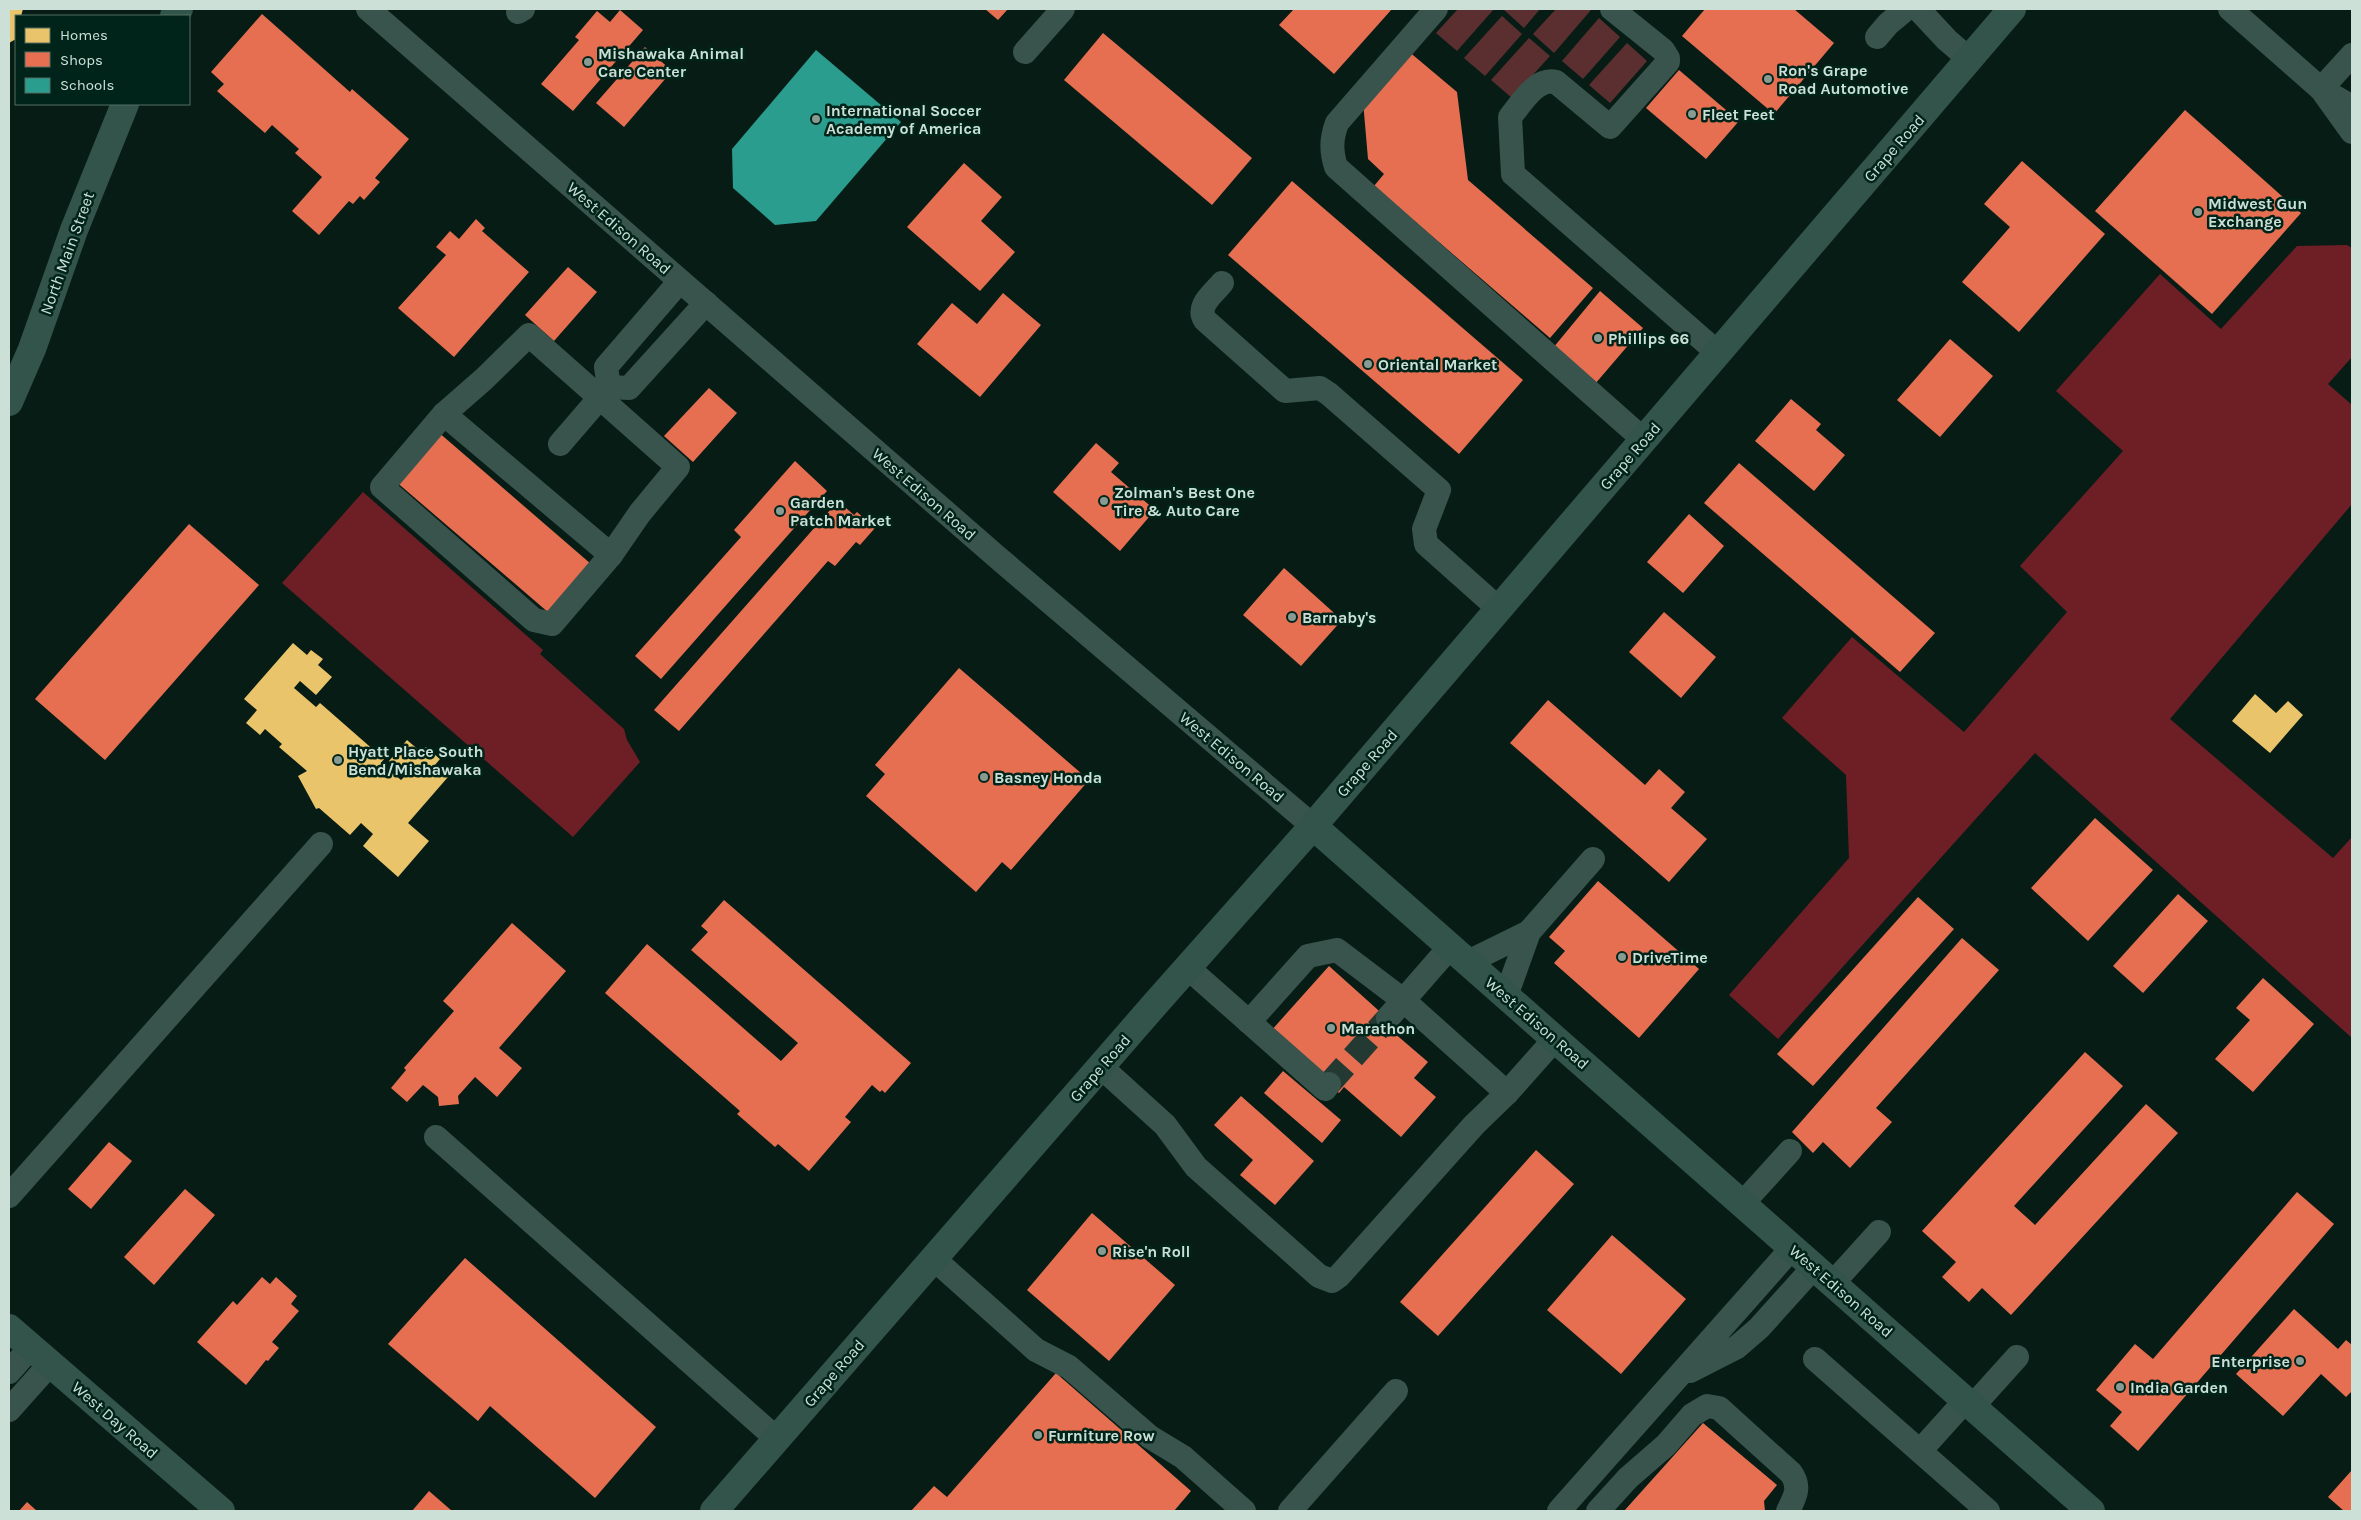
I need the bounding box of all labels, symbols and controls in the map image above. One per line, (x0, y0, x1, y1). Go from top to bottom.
legend (15, 15, 190, 105)
text: Homes (60, 26, 108, 44)
place label: Mishawaka Animal Care Center (598, 44, 744, 81)
text: Shops (60, 51, 103, 69)
marker: Mishawaka Animal Care Center (582, 56, 594, 68)
place label: Ron's Grape Road Automotive (1778, 61, 1909, 98)
marker: Ron's Grape Road Automotive (1762, 73, 1774, 85)
text: Schools (60, 76, 114, 94)
place label: International Soccer Academy of America (826, 101, 982, 138)
place label: Fleet Feet (1702, 105, 1774, 124)
marker: Fleet Feet (1686, 108, 1698, 120)
street label: Grape Road (1860, 110, 1928, 186)
marker: International Soccer Academy of America (810, 113, 822, 125)
street label: West Edison Road (563, 178, 675, 278)
street label: North Main Street (36, 189, 98, 317)
place label: Midwest Gun Exchange (2208, 194, 2307, 231)
marker: Midwest Gun Exchange (2192, 206, 2204, 218)
place label: Phillips 66 (1608, 329, 1689, 348)
marker: Phillips 66 (1592, 332, 1604, 344)
place label: Oriental Market (1378, 355, 1497, 374)
marker: Oriental Market (1362, 358, 1374, 370)
street label: Grape Road (1596, 418, 1664, 494)
street label: West Edison Road (868, 444, 980, 544)
place label: Zolman's Best One Tire & Auto Care (1114, 483, 1255, 520)
place label: Garden Patch Market (790, 493, 891, 530)
marker: Zolman's Best One Tire & Auto Care (1098, 495, 1110, 507)
marker: Garden Patch Market (774, 505, 786, 517)
place label: Barnaby's (1302, 608, 1377, 627)
marker: Barnaby's (1286, 611, 1298, 623)
street label: West Edison Road (1176, 708, 1288, 806)
street label: Grape Road (1333, 725, 1401, 801)
place label: Hyatt Place South Bend/Mishawaka (348, 742, 483, 779)
marker: Hyatt Place South Bend/Mishawaka (332, 754, 344, 766)
place label: Basney Honda (994, 768, 1102, 787)
marker: Basney Honda (978, 771, 990, 783)
place label: DriveTime (1632, 948, 1708, 967)
marker: DriveTime (1616, 951, 1628, 963)
street label: West Edison Road (1481, 973, 1593, 1073)
place label: Marathon (1341, 1019, 1415, 1038)
marker: Marathon (1325, 1022, 1337, 1034)
street label: Grape Road (1066, 1030, 1134, 1106)
street label: West Edison Road (1785, 1241, 1897, 1341)
place label: Rise'n Roll (1112, 1242, 1190, 1261)
marker: Rise'n Roll (1096, 1245, 1108, 1257)
street label: Grape Road (800, 1335, 868, 1411)
place label: Enterprise (2211, 1352, 2290, 1371)
marker: Enterprise (2294, 1355, 2306, 1367)
street label: West Day Road (68, 1378, 162, 1462)
place label: India Garden (2130, 1378, 2228, 1397)
marker: India Garden (2114, 1381, 2126, 1393)
place label: Furniture Row (1048, 1426, 1155, 1445)
marker: Furniture Row (1032, 1429, 1044, 1441)

